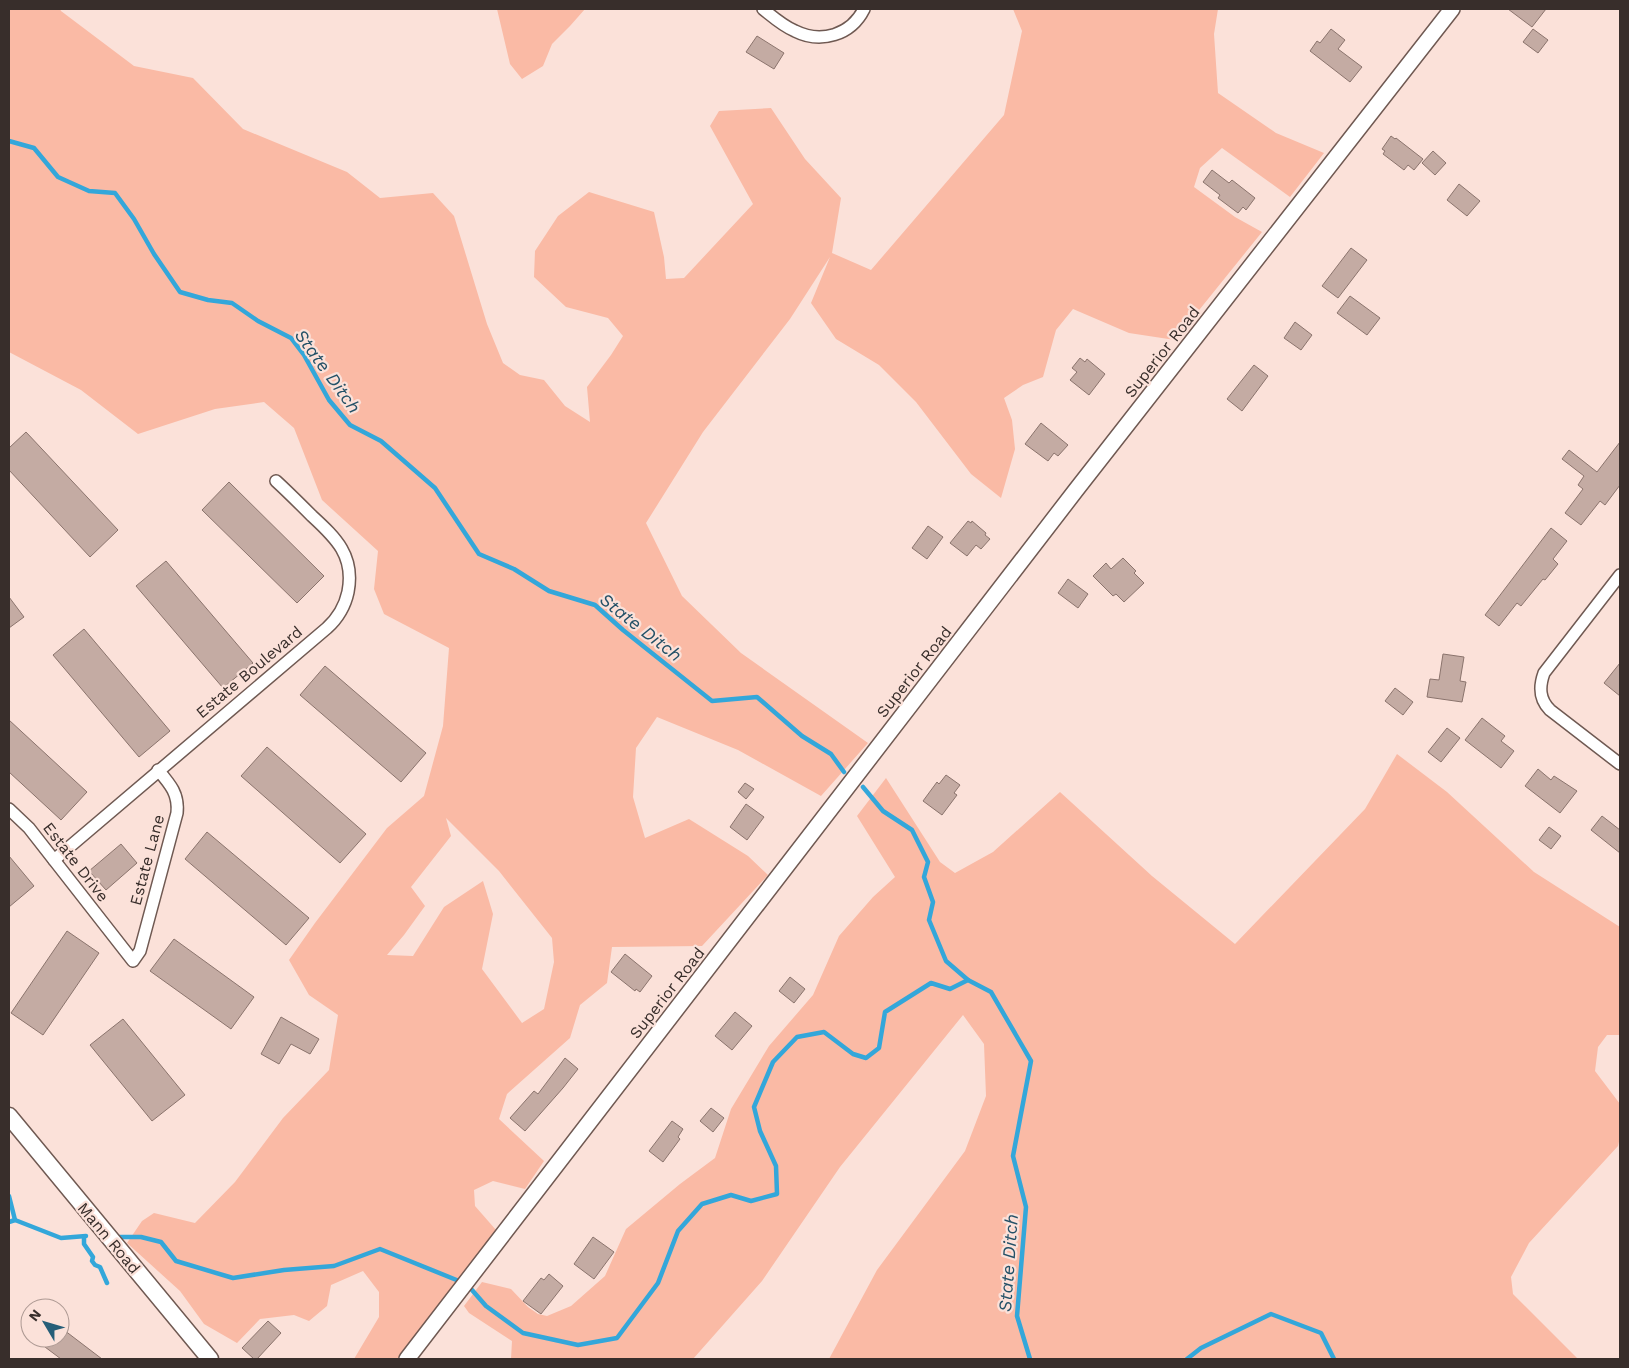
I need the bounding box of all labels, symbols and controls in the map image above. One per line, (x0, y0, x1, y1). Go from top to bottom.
street label: Superior Road (1121, 303, 1203, 401)
water label: State Ditch (291, 325, 365, 417)
water label: State Ditch (596, 588, 686, 666)
street label: Estate Boulevard (192, 622, 306, 722)
street label: Superior Road (873, 623, 955, 721)
street label: Estate Lane (126, 813, 168, 907)
street label: Estate Drive (39, 819, 113, 905)
street label: Superior Road (626, 944, 708, 1042)
street label: Mann Road (74, 1199, 144, 1277)
water label: State Ditch (994, 1213, 1022, 1313)
north arrow (20, 1298, 70, 1348)
text: N (25, 1306, 44, 1324)

